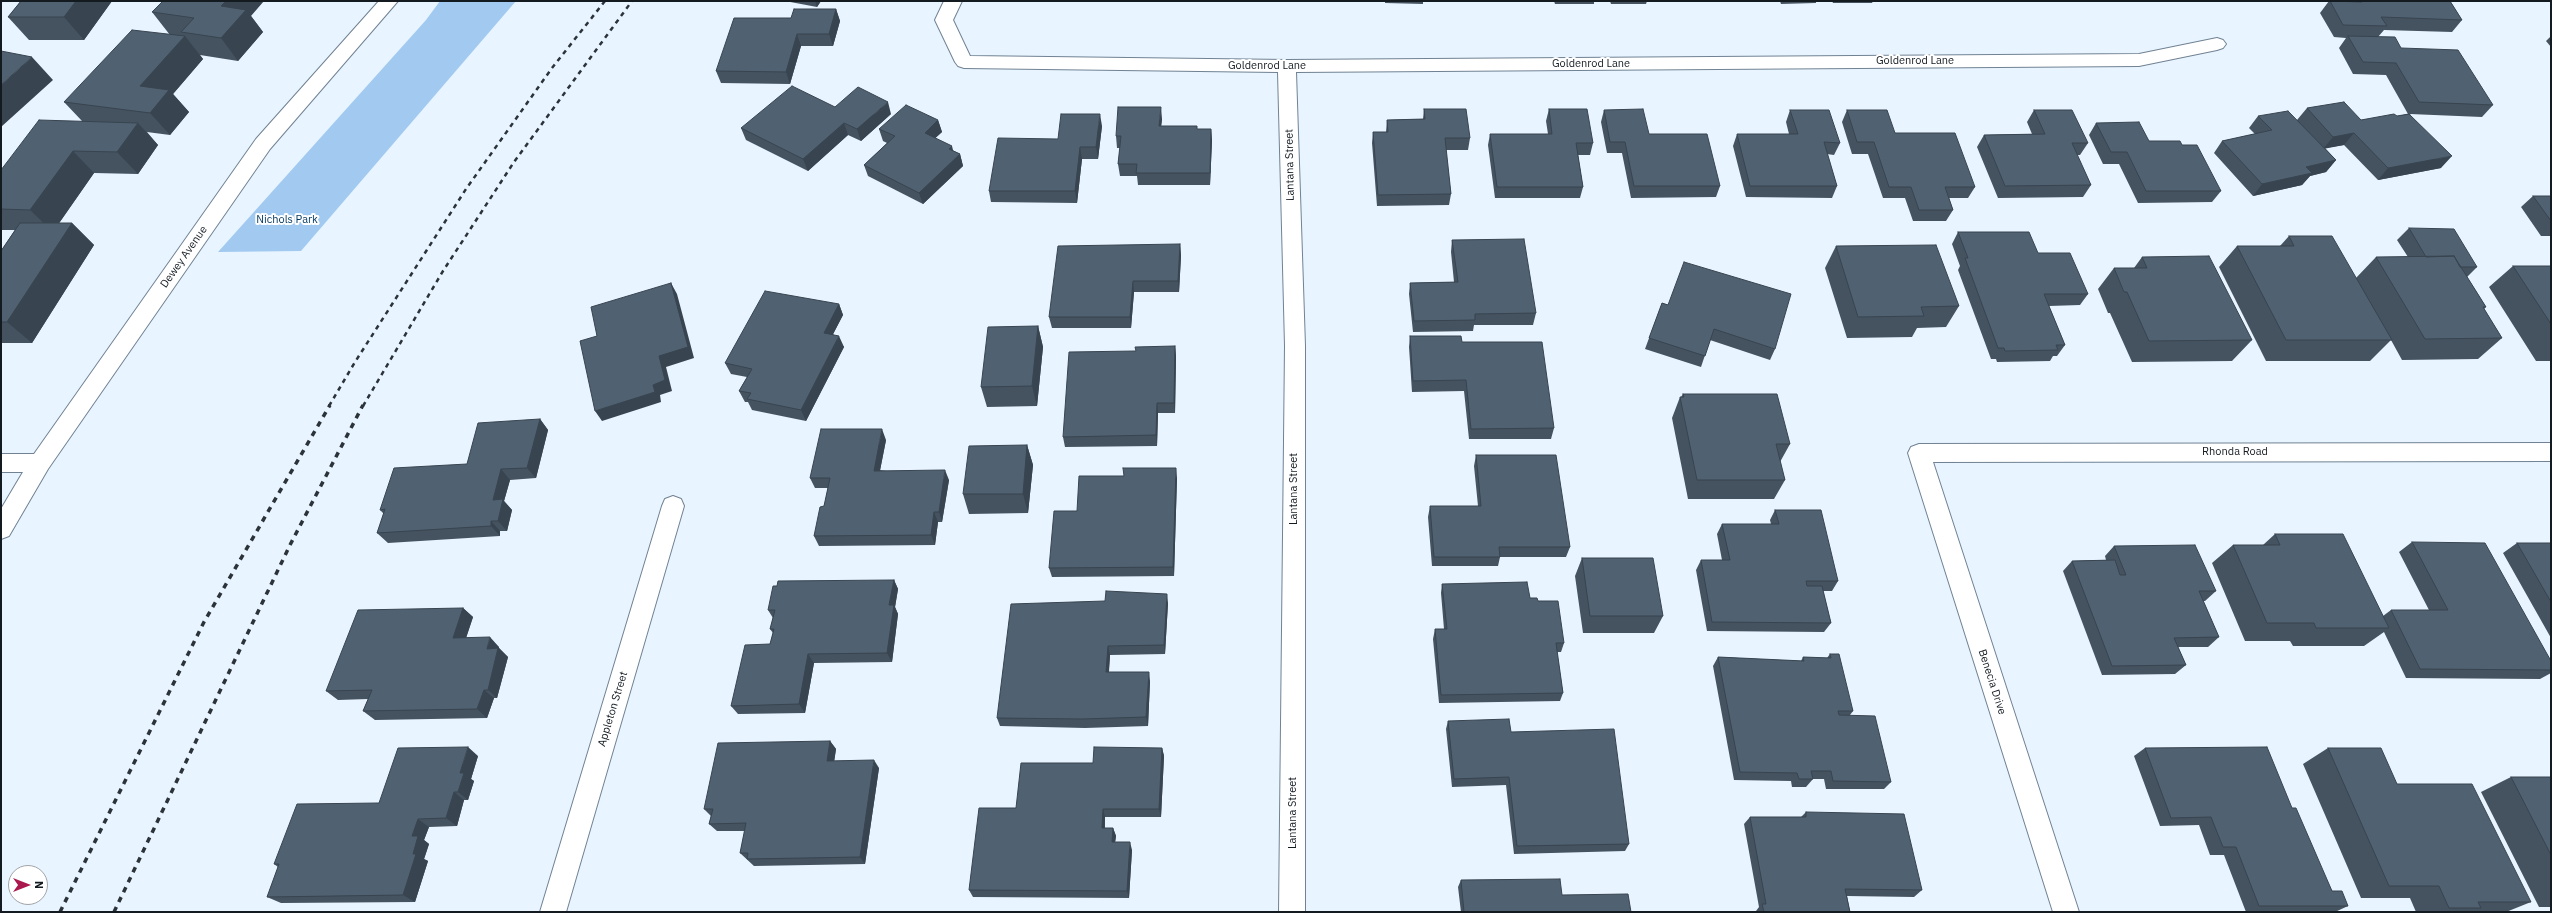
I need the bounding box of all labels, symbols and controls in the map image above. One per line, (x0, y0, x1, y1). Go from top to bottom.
street label: Goldenrod Lane (1876, 54, 1954, 68)
street label: Goldenrod Lane (1552, 57, 1630, 71)
street label: Goldenrod Lane (1228, 59, 1306, 73)
street label: Lantana Street (1283, 129, 1297, 201)
park label: Nichols Park (256, 213, 318, 227)
street label: Dewey Avenue (158, 223, 210, 291)
street label: Rhonda Road (2202, 445, 2268, 459)
street label: Lantana Street (1287, 453, 1301, 525)
street label: Benecia Drive (1975, 648, 2009, 716)
street label: Appleton Street (595, 670, 631, 748)
street label: Lantana Street (1286, 777, 1300, 849)
north arrow (8, 865, 48, 905)
text: N (32, 881, 46, 889)

